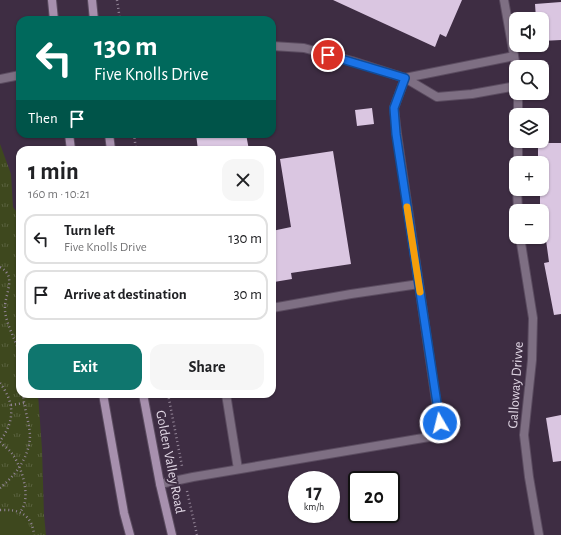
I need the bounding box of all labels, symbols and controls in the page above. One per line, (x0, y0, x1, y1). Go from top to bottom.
map controls (509, 12, 549, 244)
button: sound (509, 12, 549, 52)
icon: left (28, 32, 80, 84)
text: 130 m (94, 33, 158, 61)
pin (311, 38, 345, 72)
icon: arrive (317, 44, 339, 66)
button: search (509, 60, 549, 100)
text: Five Knolls Drive (94, 66, 209, 84)
icon: arrive (66, 108, 88, 130)
button: layers (509, 108, 549, 148)
text: Then (28, 111, 58, 126)
button: + (509, 156, 549, 196)
button: close (222, 159, 264, 201)
text: 1 min (28, 160, 79, 184)
text: 160 m · 10:21 (28, 188, 90, 201)
button: − (509, 204, 549, 244)
text: Turn left (64, 223, 115, 238)
icon: left (30, 228, 52, 250)
text: 130 m (228, 231, 262, 246)
text: Five Knolls Drive (64, 241, 147, 254)
icon: arrive (30, 284, 52, 306)
text: Arrive at destination (64, 287, 187, 302)
text: 30 m (233, 287, 262, 302)
street label: Galloway Drivve (506, 341, 526, 429)
button: Exit (28, 344, 142, 390)
button: Share (150, 344, 264, 390)
position arrow (419, 402, 461, 444)
street label: Golden Valley Road (153, 409, 187, 515)
speed limit sign: 20 (348, 471, 400, 523)
text: 17 (306, 482, 322, 502)
text: km/h (304, 502, 324, 512)

